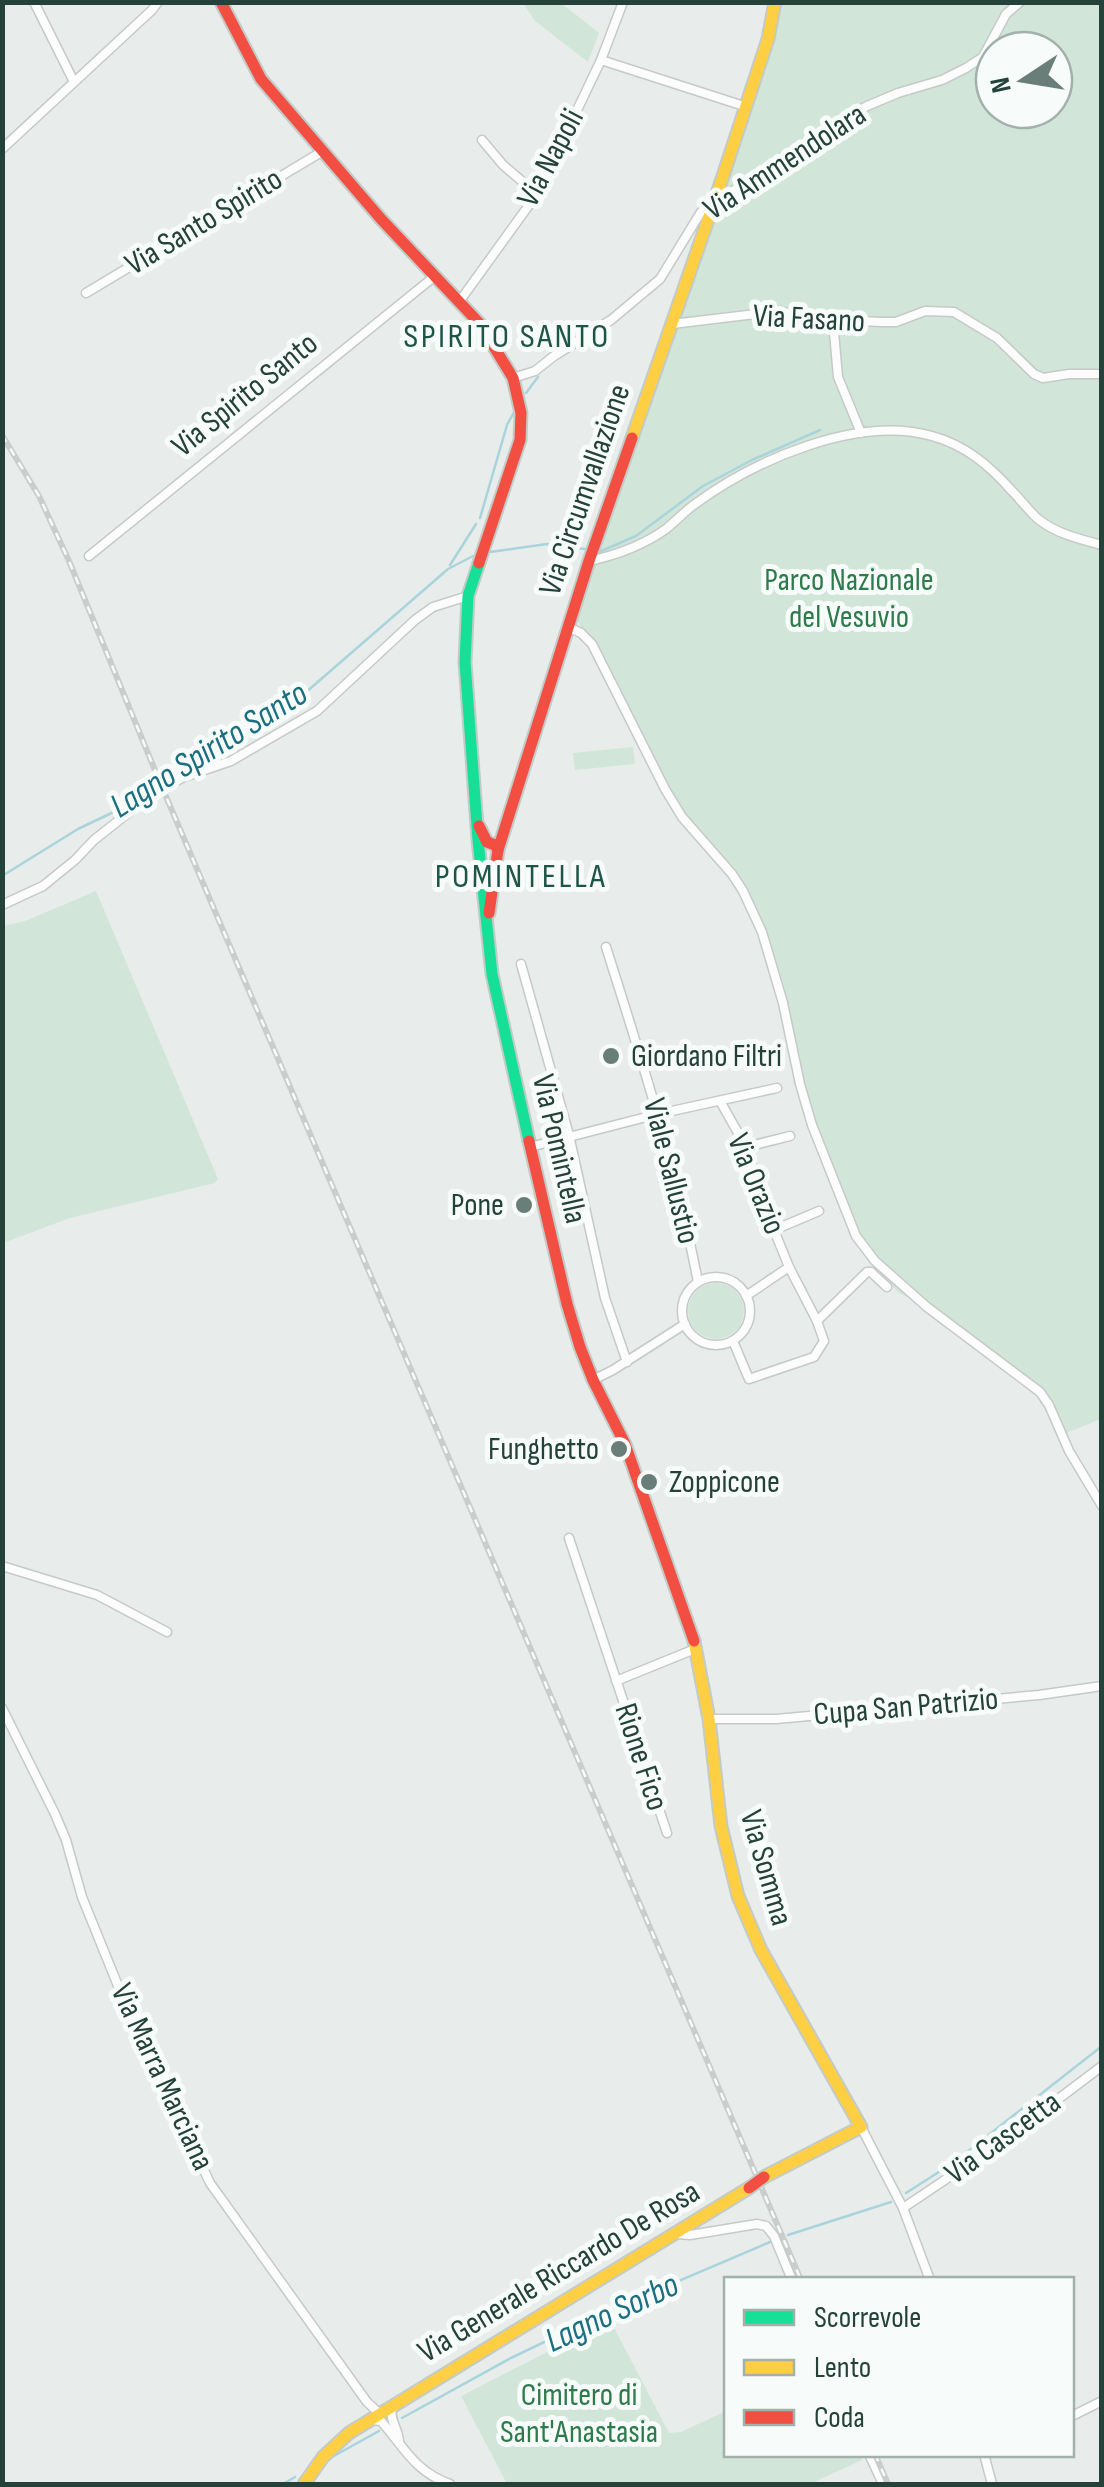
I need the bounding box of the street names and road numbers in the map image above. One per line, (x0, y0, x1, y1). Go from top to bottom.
street label: Via Ammendolara (697, 95, 873, 229)
street label: Via Napoli (509, 102, 593, 214)
street label: Via Santo Spirito (118, 160, 290, 284)
street label: Via Fasano (752, 297, 866, 341)
street label: Via Spirito Santo (164, 324, 326, 466)
street label: Via Circumvallazione (531, 380, 639, 600)
street label: Via Pomintella (523, 1071, 595, 1227)
street label: Viale Sallustio (634, 1094, 708, 1248)
street label: Via Orazio (718, 1128, 794, 1240)
street label: Cupa San Patrizio (812, 1680, 1000, 1734)
street label: Rione Fico (605, 1699, 677, 1815)
street label: Via Somma (731, 1806, 801, 1930)
street label: Via Marra Marciana (102, 1977, 222, 2177)
street label: Via Cascetta (937, 2083, 1069, 2193)
street label: Via Generale Riccardo De Rosa (411, 2172, 707, 2372)

